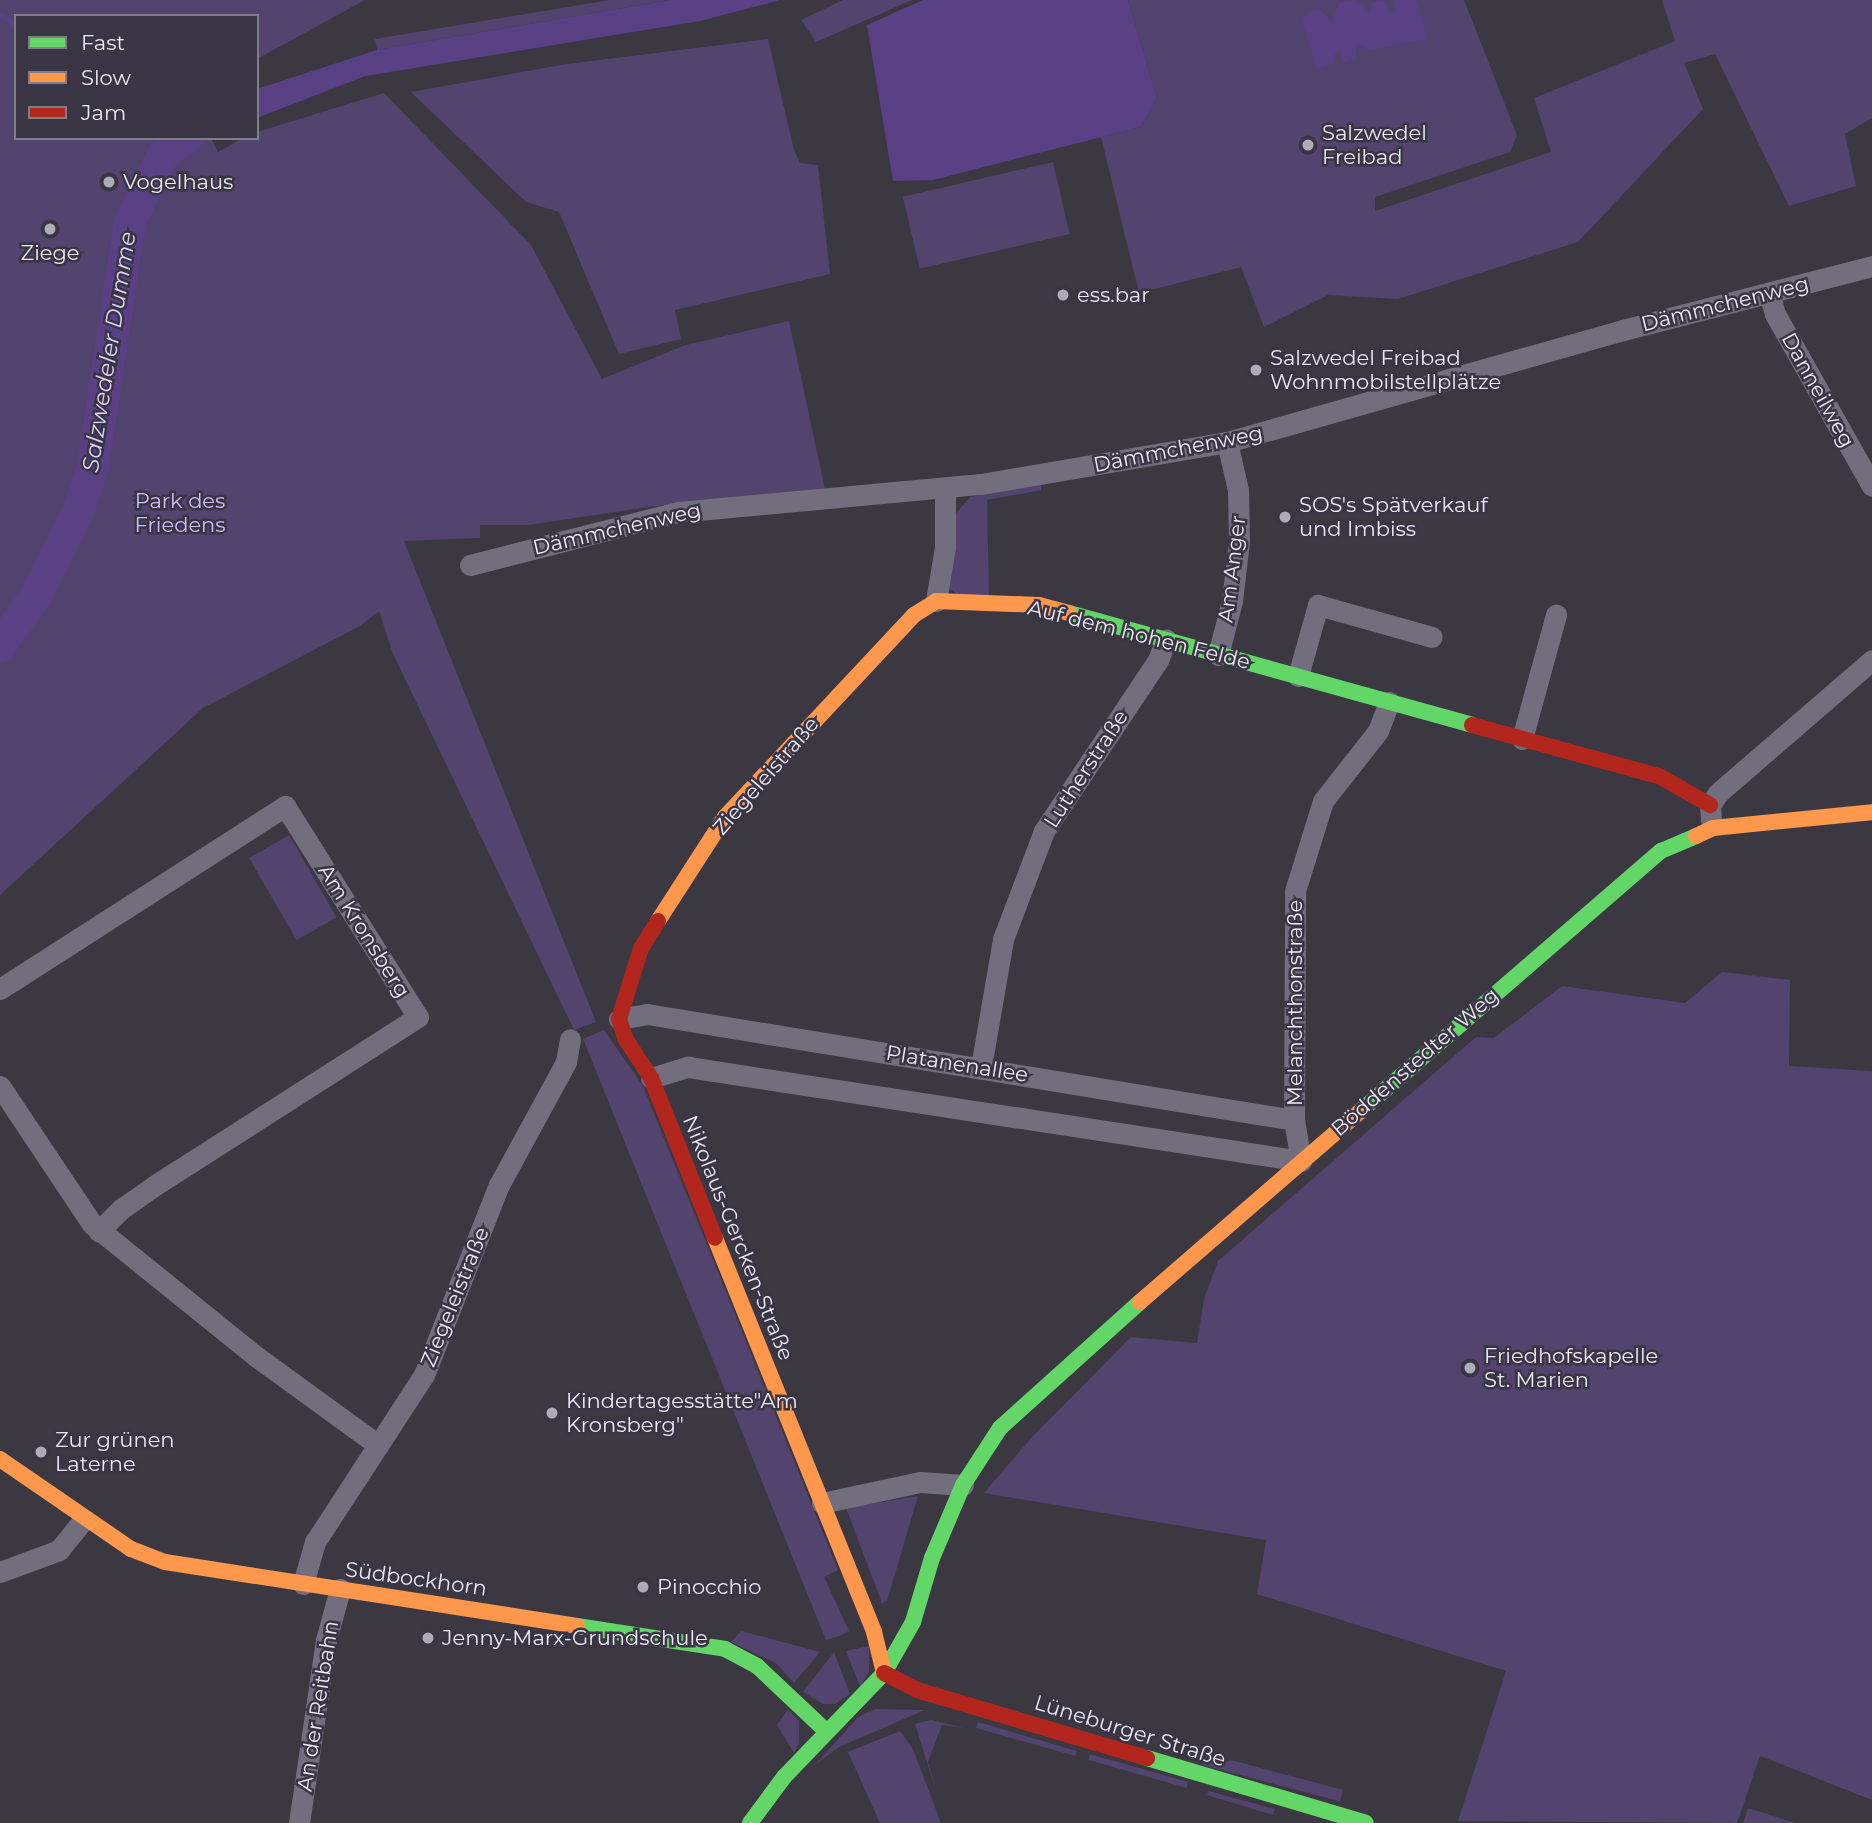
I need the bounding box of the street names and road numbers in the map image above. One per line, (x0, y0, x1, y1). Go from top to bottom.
street label: Dämmchenweg (1638, 271, 1812, 337)
street label: Danneilweg (1776, 328, 1860, 452)
street label: Dämmchenweg (1091, 420, 1265, 478)
street label: Dämmchenweg (530, 497, 704, 561)
street label: Am Anger (1213, 514, 1251, 624)
street label: Auf dem hohen Felde (1025, 595, 1253, 675)
street label: Lutherstraße (1039, 705, 1133, 833)
street label: Ziegeleistraße (708, 712, 824, 840)
street label: Am Kronsberg (313, 860, 415, 1002)
street label: Melanchthonstraße (1282, 900, 1308, 1106)
street label: Böddenstedter Weg (1326, 982, 1504, 1142)
street label: Platanenallee (884, 1040, 1030, 1088)
street label: Nikolaus-Gercken-Straße (677, 1112, 799, 1364)
street label: Ziegeleistraße (416, 1223, 494, 1371)
street label: Südbockhorn (344, 1557, 488, 1601)
street label: An der Reitbahn (292, 1619, 344, 1793)
street label: Lüneburger Straße (1031, 1690, 1229, 1772)

